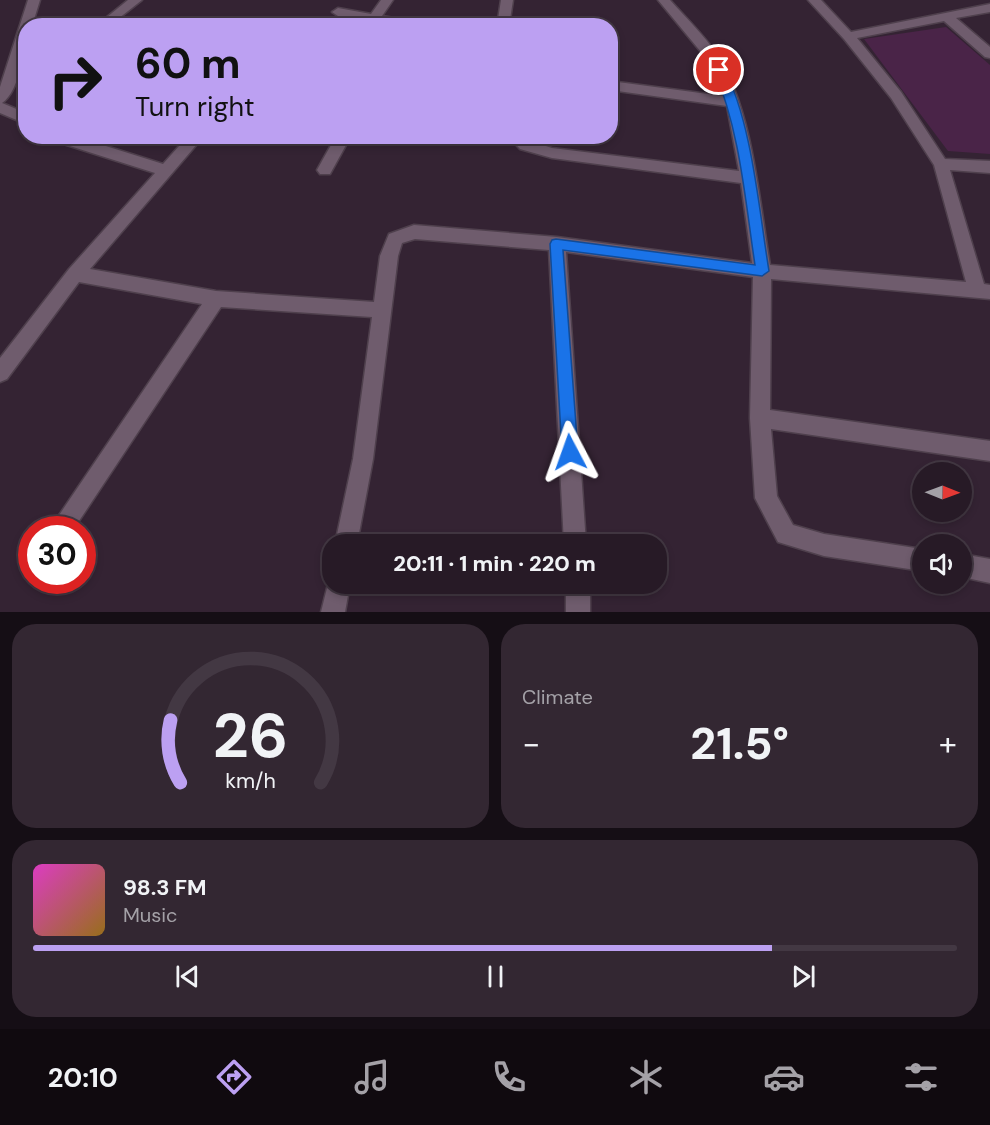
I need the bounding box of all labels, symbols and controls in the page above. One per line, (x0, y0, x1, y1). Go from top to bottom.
text: 60 m (135, 36, 241, 91)
icon: right (36, 42, 114, 120)
pin (693, 44, 744, 95)
icon: arrive (702, 53, 735, 86)
text: Turn right (135, 89, 255, 124)
position arrow (538, 420, 602, 484)
north arrow (912, 462, 972, 522)
map controls (912, 462, 972, 594)
speed limit sign: 30 (18, 516, 96, 594)
button: sound (912, 534, 972, 594)
text: 20:11 · 1 min · 220 m (393, 549, 596, 578)
text: Climate (522, 684, 593, 710)
text: 26 (213, 695, 288, 776)
text: 21.5° (690, 714, 789, 773)
text: − (522, 722, 540, 765)
text: + (939, 722, 957, 765)
text: km/h (225, 767, 276, 795)
text: 98.3 FM (123, 873, 206, 902)
text: Music (123, 902, 178, 928)
icon: previous (171, 960, 204, 993)
icon: pause (479, 960, 512, 993)
icon: next (787, 960, 820, 993)
icon: directions (213, 1056, 255, 1098)
icon: music (351, 1056, 393, 1098)
icon: phone (488, 1056, 530, 1098)
icon: climate (625, 1056, 667, 1098)
icon: car (763, 1056, 805, 1098)
icon: filters (900, 1056, 942, 1098)
text: 20:10 (48, 1060, 118, 1095)

